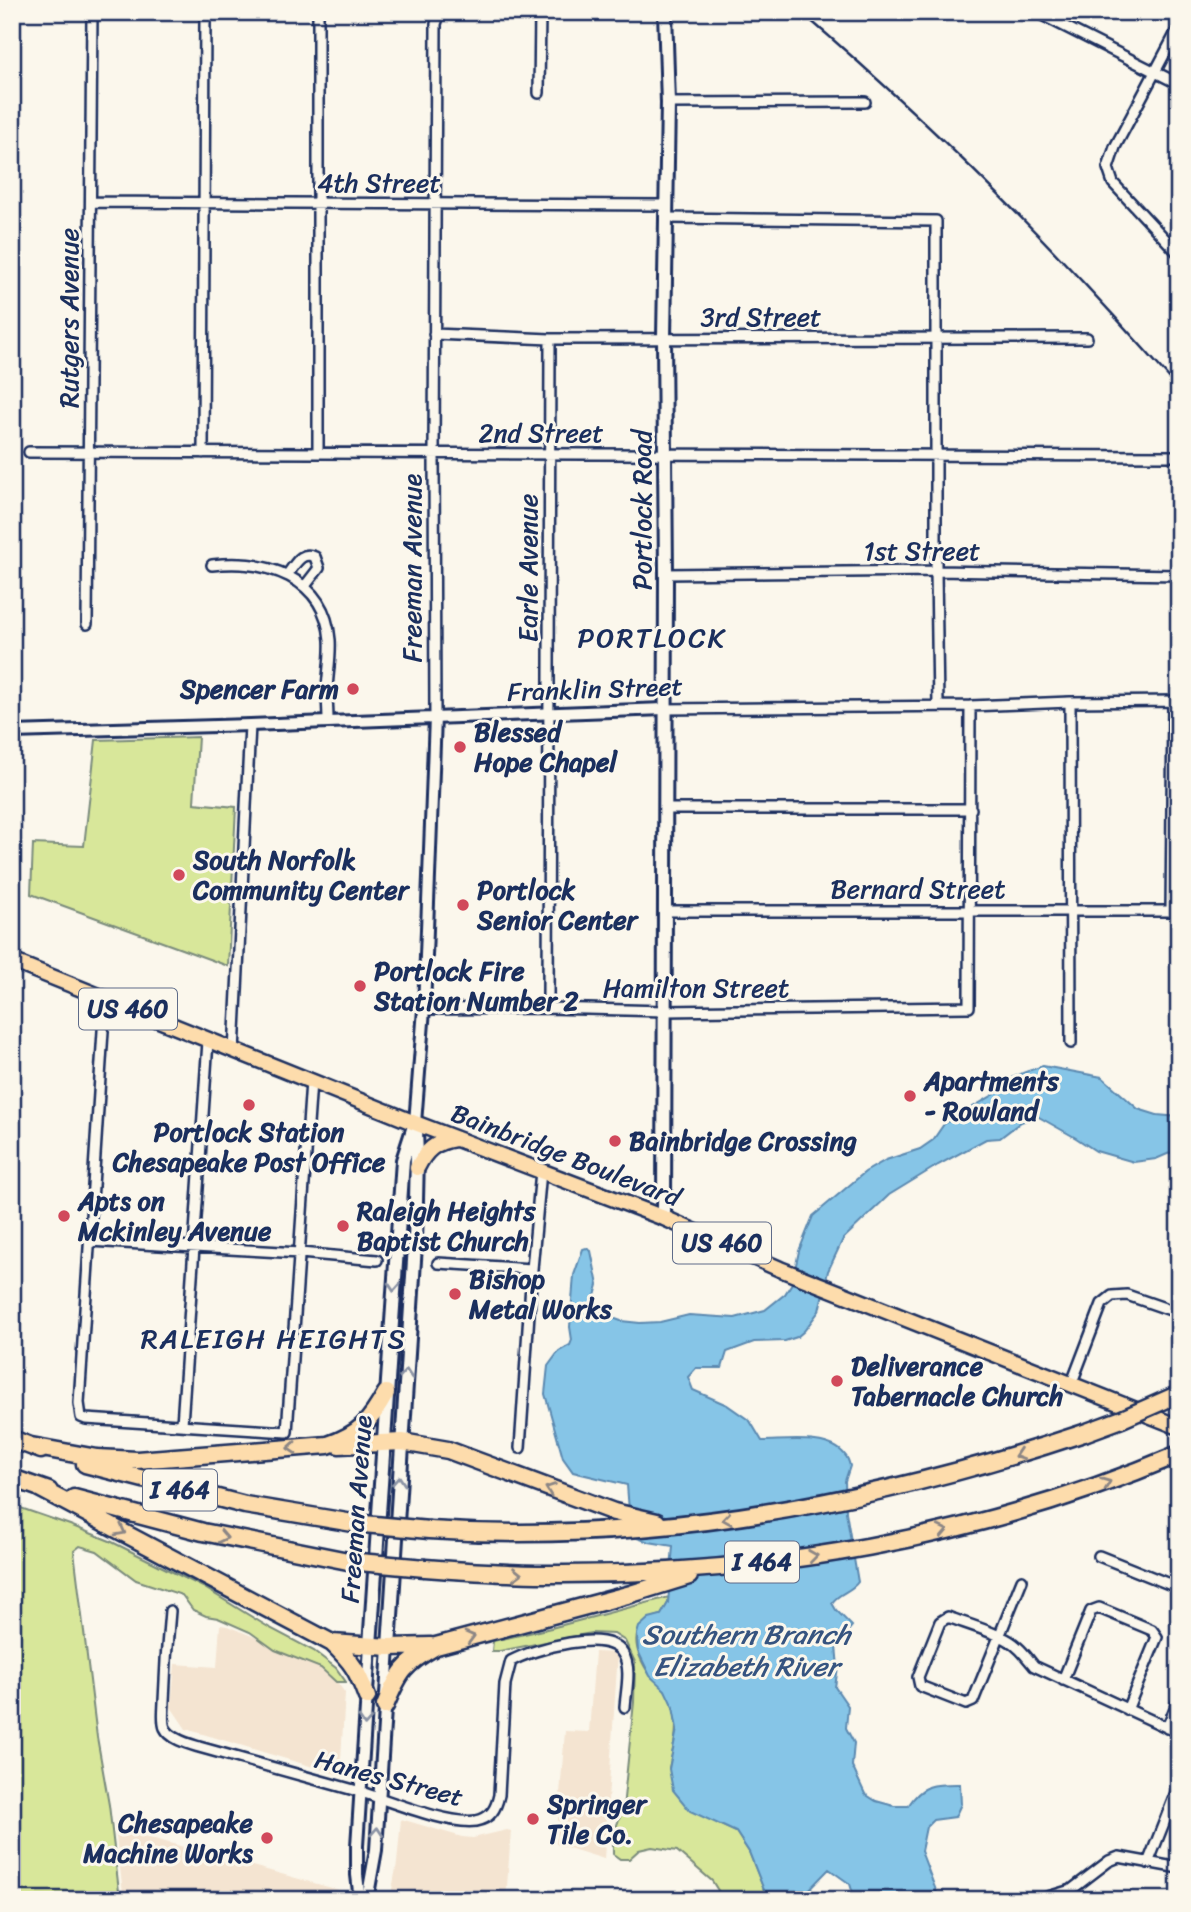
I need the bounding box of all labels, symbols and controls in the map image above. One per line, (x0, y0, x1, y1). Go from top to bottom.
street label: 4th Street (317, 160, 441, 206)
street label: Rutgers Avenue (46, 228, 92, 408)
street label: 3rd Street (701, 294, 821, 340)
street label: 2nd Street (478, 410, 604, 456)
street label: Portlock Road (619, 427, 665, 590)
street label: Freeman Avenue (389, 473, 435, 662)
street label: Earle Avenue (505, 494, 551, 642)
street label: 1st Street (864, 528, 980, 574)
district label: PORTLOCK (577, 613, 727, 662)
street label: Franklin Street (506, 663, 684, 715)
place label: Spencer Farm (179, 666, 339, 712)
marker: Spencer Farm (345, 681, 361, 697)
place label: Blessed Hope Chapel (474, 709, 618, 785)
marker: Blessed Hope Chapel (452, 739, 468, 755)
place label: South Norfolk Community Center (192, 837, 411, 913)
street label: Bernard Street (830, 866, 1006, 912)
marker: South Norfolk Community Center (171, 867, 187, 883)
place label: Portlock Senior Center (476, 867, 640, 943)
marker: Portlock Senior Center (455, 897, 471, 913)
place label: Portlock Fire Station Number 2 (373, 948, 579, 1024)
street label: Hamilton Street (603, 965, 789, 1011)
marker: Portlock Fire Station Number 2 (352, 978, 368, 994)
road number: US 460 (79, 988, 177, 1030)
place label: Apartments - Rowland (923, 1058, 1060, 1134)
marker: Apartments - Rowland (902, 1088, 918, 1104)
street label: Bainbridge Boulevard (444, 1090, 690, 1221)
marker: Portlock Station Chesapeake Post Office (241, 1097, 257, 1113)
place label: Portlock Station Chesapeake Post Office (112, 1109, 386, 1185)
place label: Bainbridge Crossing (629, 1118, 857, 1164)
marker: Bainbridge Crossing (607, 1133, 623, 1149)
place label: Apts on Mckinley Avenue (77, 1178, 272, 1254)
place label: Raleigh Heights Baptist Church (356, 1188, 536, 1264)
marker: Apts on Mckinley Avenue (56, 1208, 72, 1224)
marker: Raleigh Heights Baptist Church (335, 1218, 351, 1234)
road number: US 460 (673, 1223, 771, 1264)
place label: Bishop Metal Works (468, 1256, 613, 1332)
one-way arrow (386, 1282, 401, 1293)
marker: Bishop Metal Works (447, 1286, 463, 1302)
district label: RALEIGH HEIGHTS (141, 1314, 407, 1363)
place label: Deliverance Tabernacle Church (851, 1343, 1064, 1419)
one-way arrow (399, 1368, 414, 1379)
marker: Deliverance Tabernacle Church (829, 1373, 845, 1389)
street label: Freeman Avenue (326, 1413, 386, 1605)
one-way arrow (286, 1440, 297, 1455)
one-way arrow (1013, 1446, 1025, 1461)
road number: I 464 (143, 1470, 217, 1510)
one-way arrow (392, 1475, 407, 1486)
one-way arrow (1099, 1477, 1111, 1491)
one-way arrow (544, 1483, 556, 1497)
one-way arrow (721, 1512, 733, 1527)
one-way arrow (114, 1523, 126, 1536)
one-way arrow (937, 1525, 949, 1540)
one-way arrow (217, 1528, 229, 1543)
road number: I 464 (725, 1542, 799, 1582)
one-way arrow (807, 1549, 819, 1564)
one-way arrow (512, 1566, 523, 1581)
water label: Southern Branch Elizabeth River (642, 1610, 852, 1691)
one-way arrow (464, 1631, 476, 1645)
one-way arrow (358, 1716, 373, 1727)
street label: Hanes Street (309, 1736, 469, 1820)
place label: Springer Tile Co. (546, 1781, 649, 1857)
place label: Chesapeake Machine Works (82, 1800, 254, 1876)
marker: Springer Tile Co. (525, 1811, 541, 1827)
one-way arrow (369, 1826, 384, 1837)
marker: Chesapeake Machine Works (259, 1830, 275, 1846)

